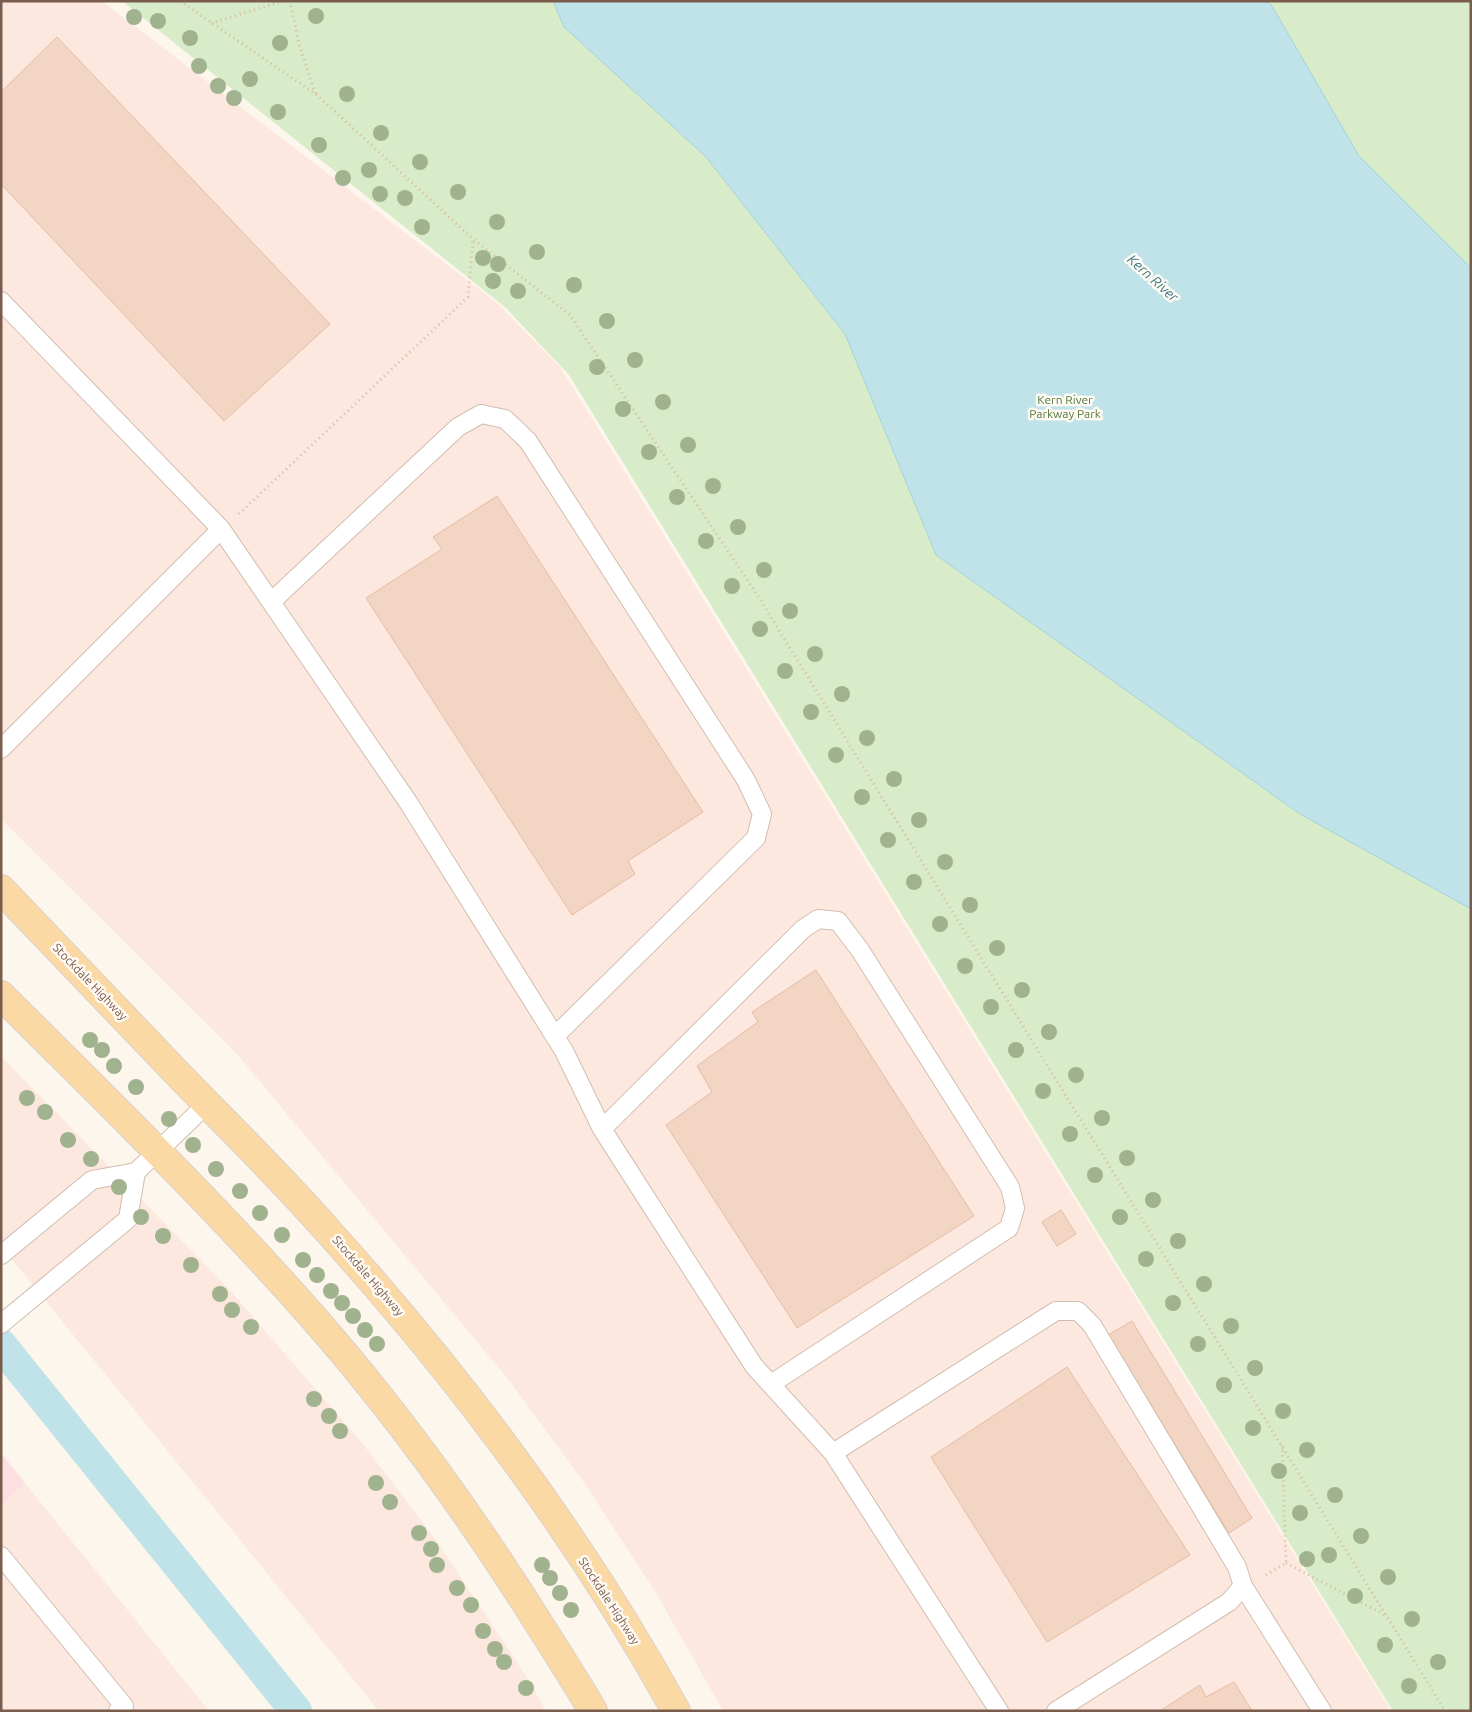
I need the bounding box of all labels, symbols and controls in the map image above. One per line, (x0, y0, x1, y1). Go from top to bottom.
water label: Kern River (1124, 251, 1182, 305)
park label: Kern River Parkway Park (1029, 393, 1101, 420)
street label: Stockdale Highway (50, 941, 130, 1023)
street label: Stockdale Highway (330, 1233, 407, 1318)
street label: Stockdale Highway (576, 1555, 643, 1647)

